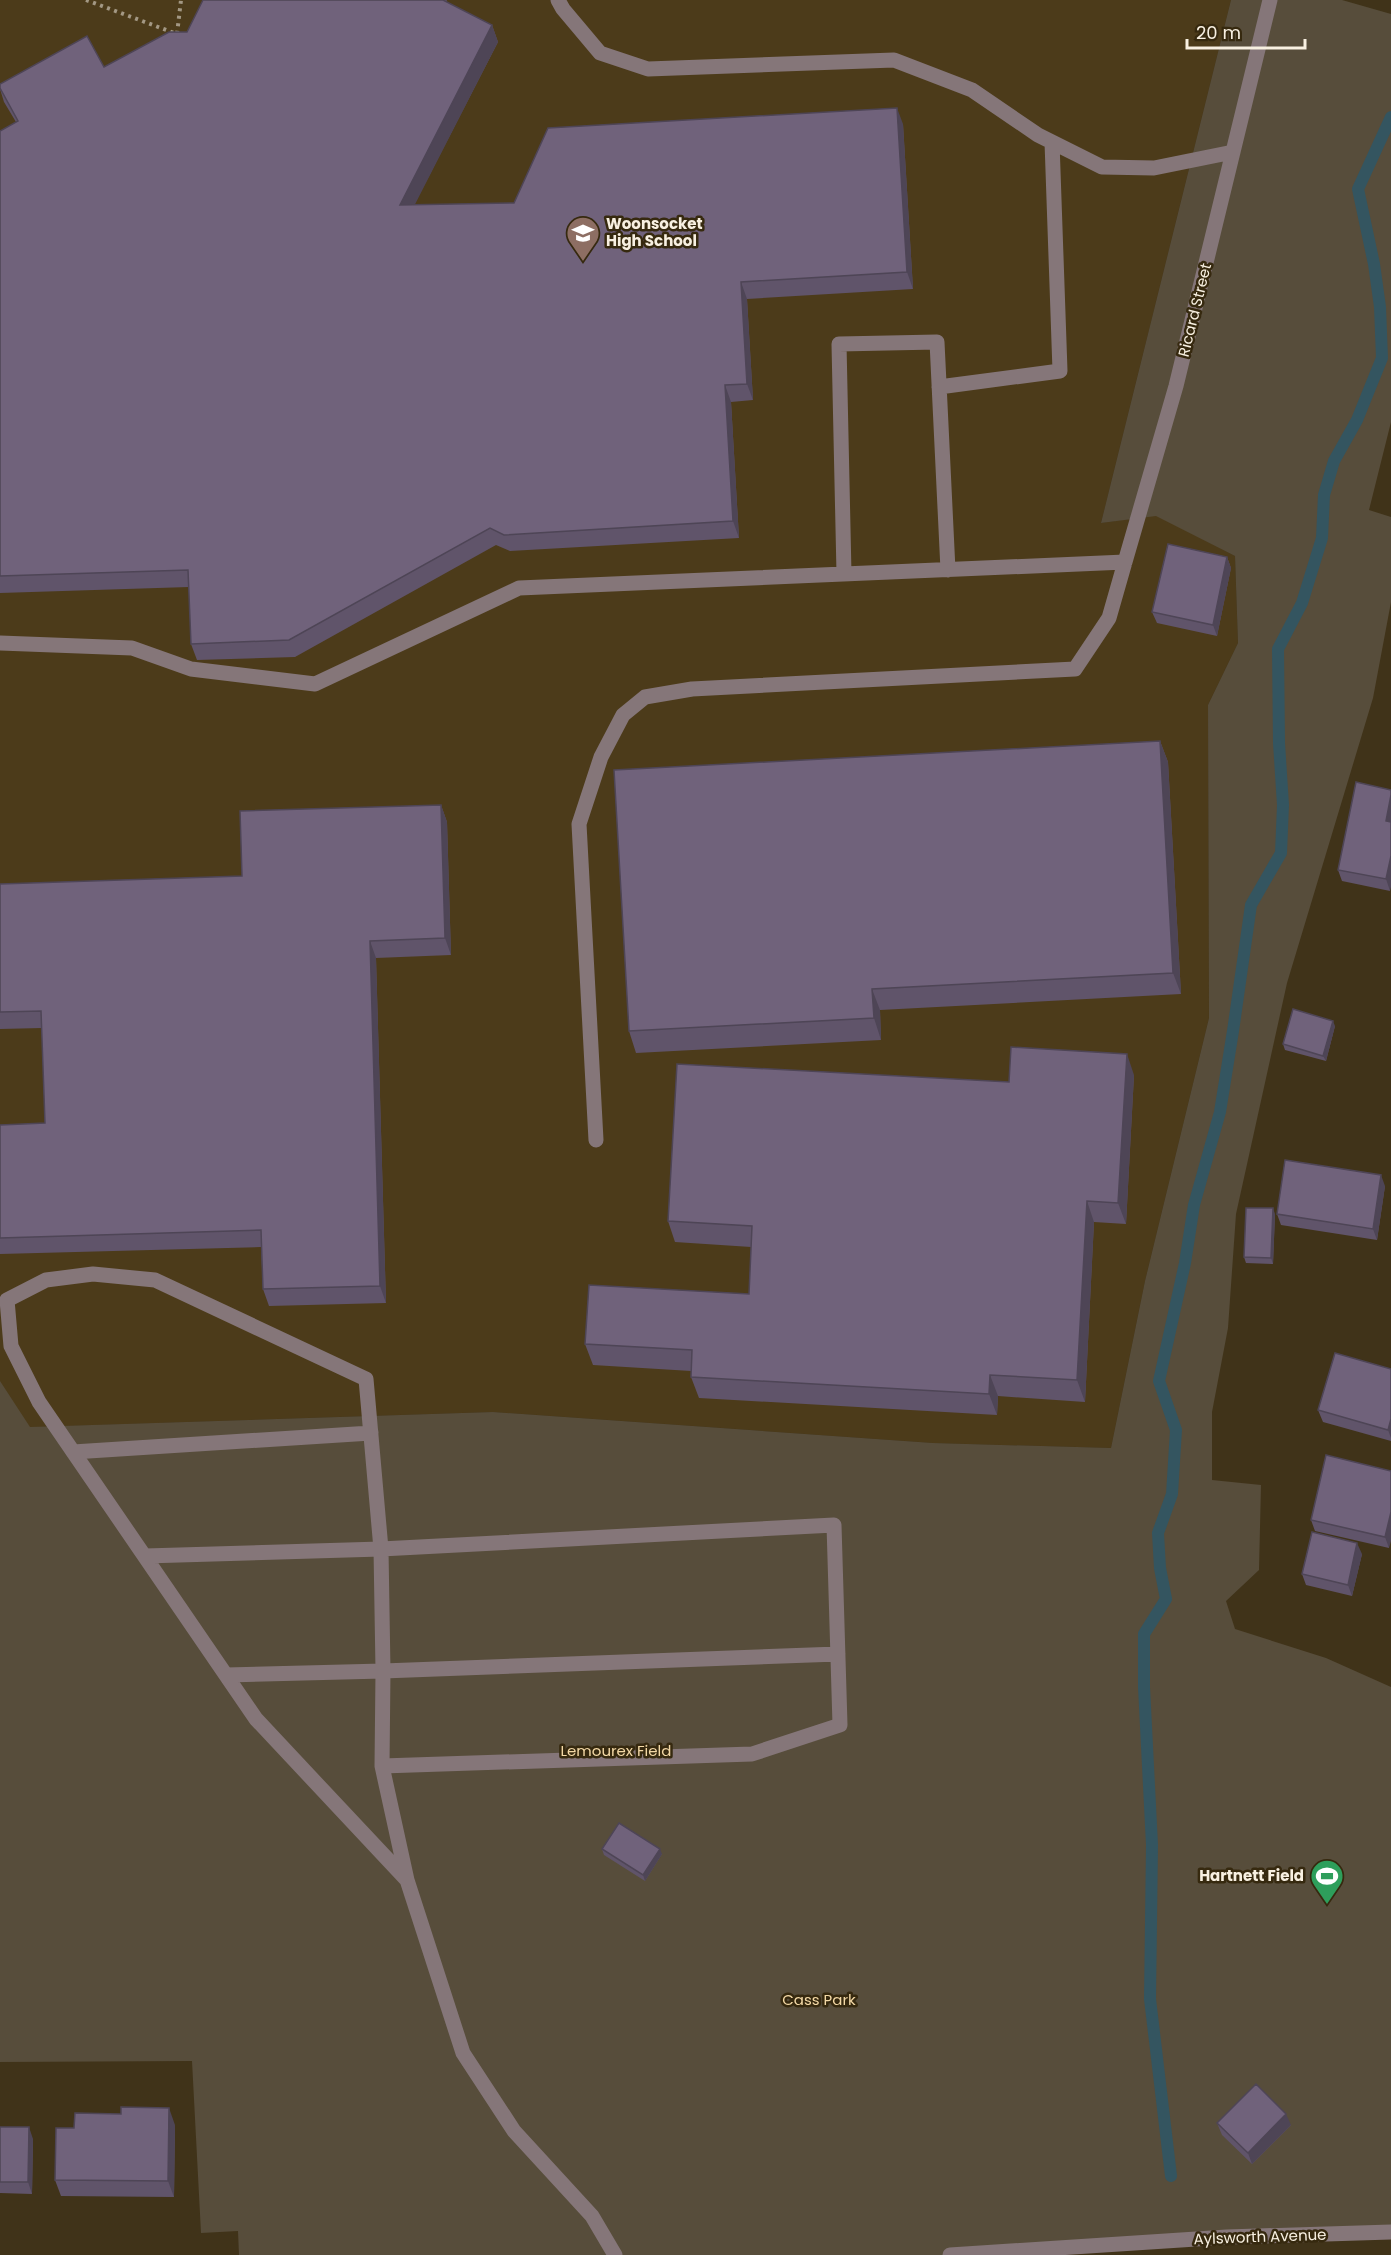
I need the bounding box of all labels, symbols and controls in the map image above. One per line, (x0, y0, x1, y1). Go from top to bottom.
scale bar (1187, 12, 1306, 50)
text: 20 m (1196, 20, 1241, 45)
place label: Woonsocket High School (606, 213, 703, 251)
school or university icon: Woonsocket High School (565, 215, 601, 262)
street label: Ricard Street (1173, 261, 1216, 359)
park label: Lemourex Field (561, 1740, 671, 1761)
sports icon: Hartnett Field (1309, 1858, 1345, 1905)
place label: Hartnett Field (1199, 1865, 1304, 1886)
park label: Cass Park (782, 1989, 856, 2010)
street label: Aylsworth Avenue (1193, 2224, 1327, 2249)

